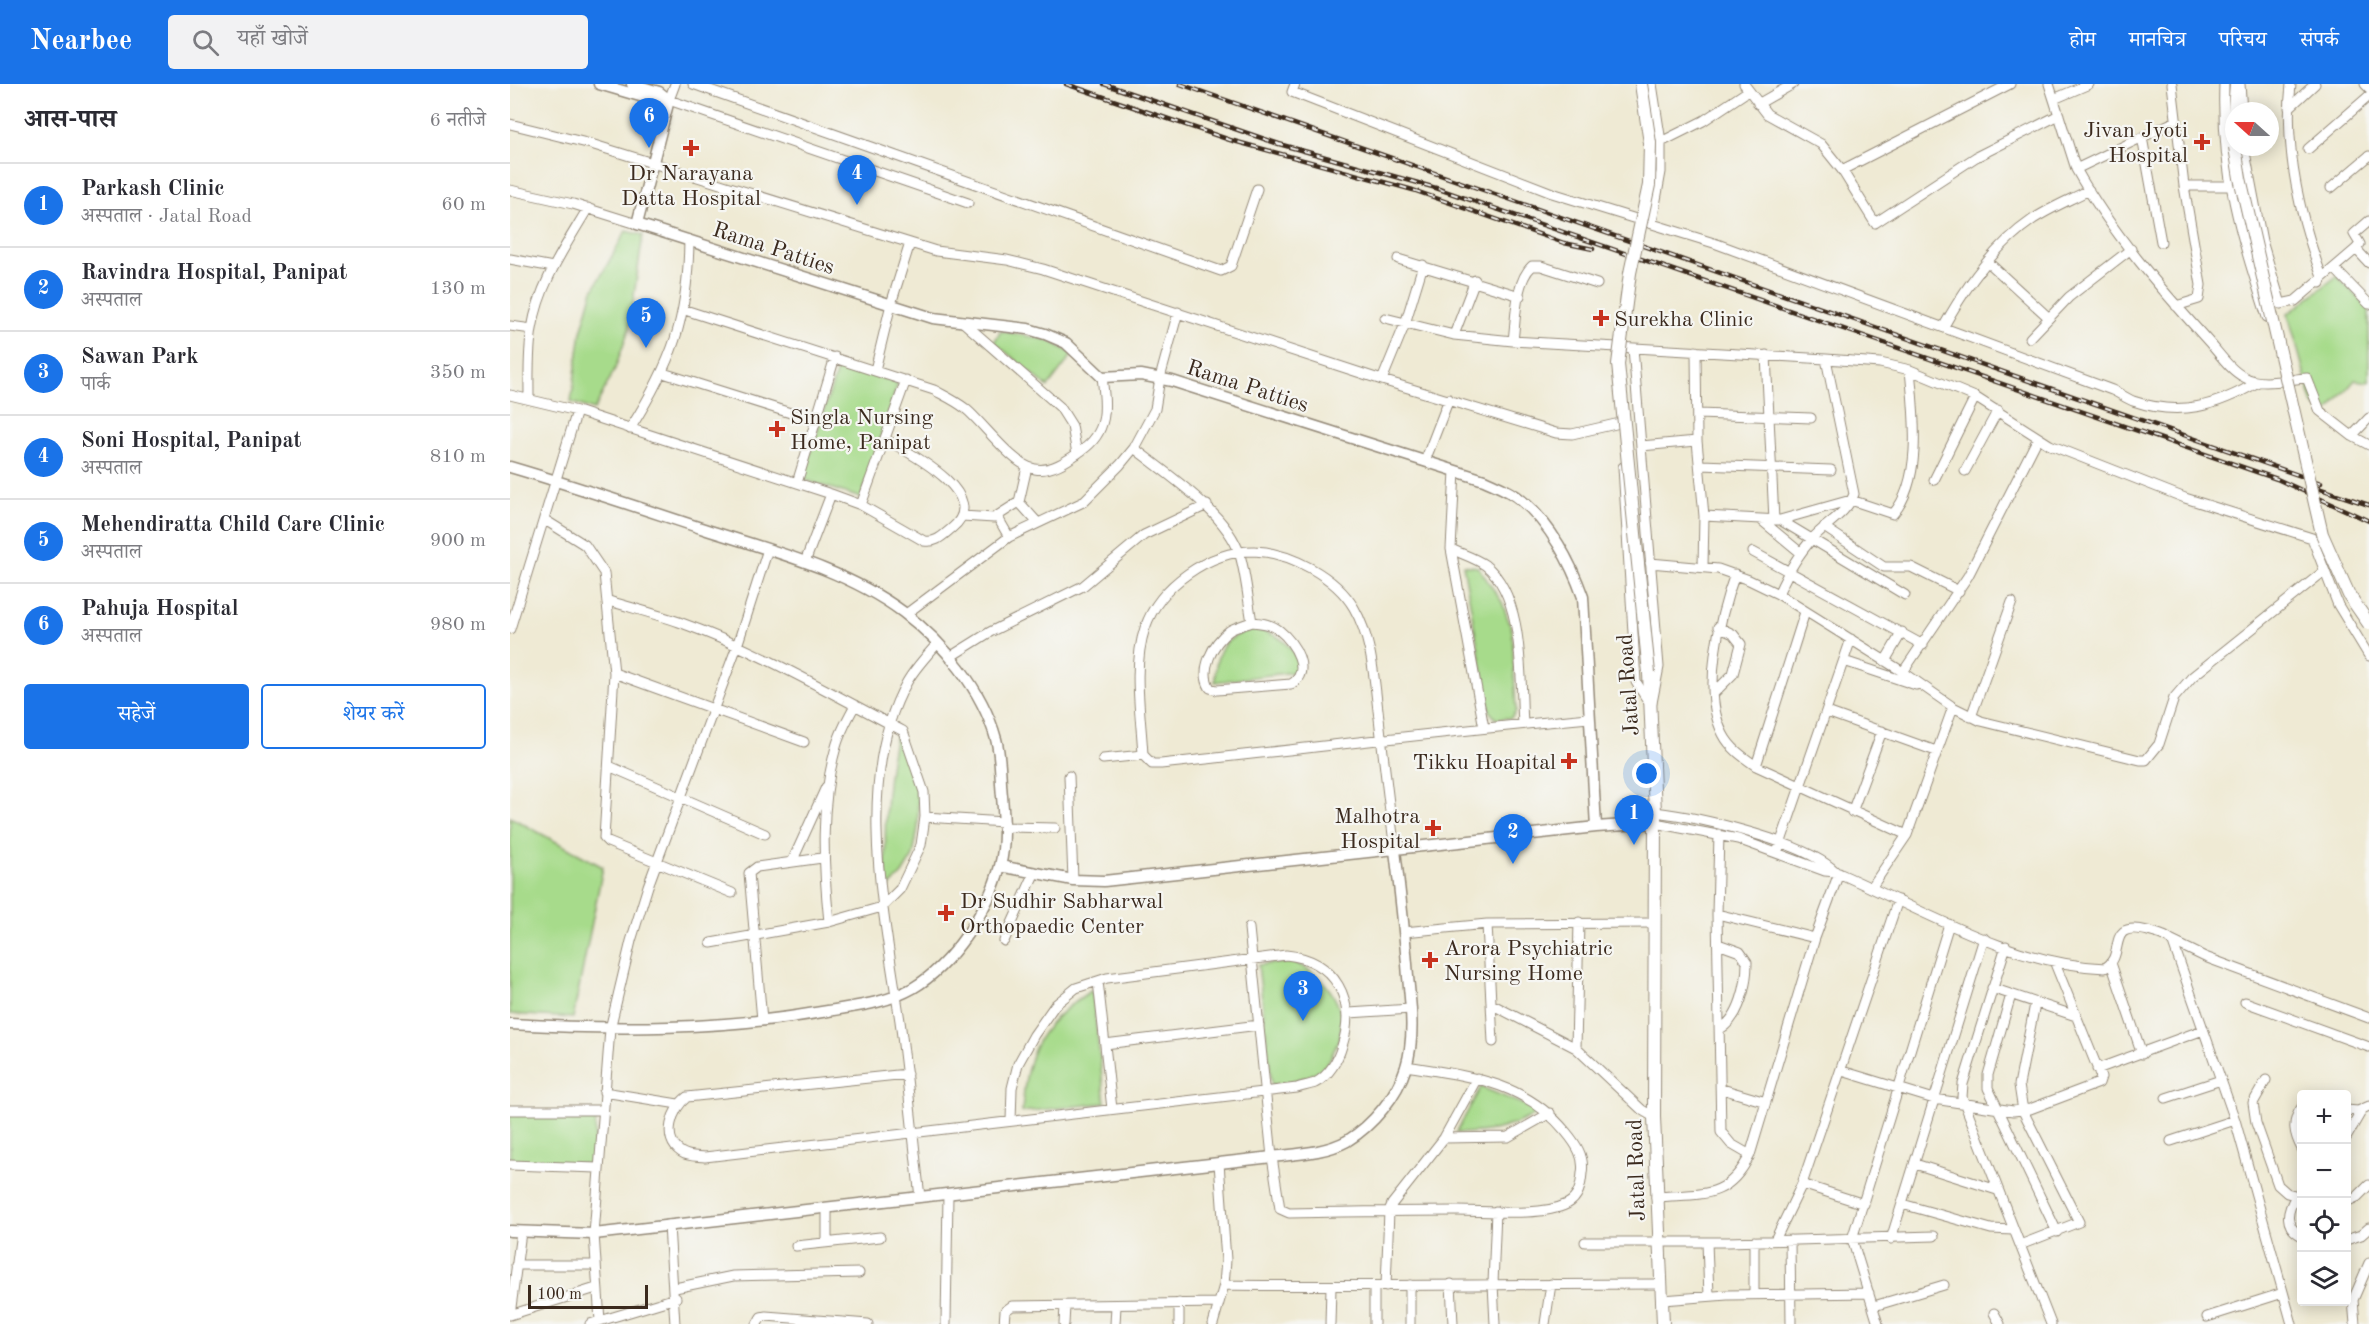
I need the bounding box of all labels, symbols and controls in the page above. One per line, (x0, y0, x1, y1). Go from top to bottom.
search box (168, 15, 588, 69)
icon: search (189, 26, 222, 59)
text: Nearbee (30, 28, 132, 56)
text: यहाँ खोजें (237, 28, 308, 50)
text: होम (2069, 30, 2096, 51)
text: मानचित्र (2129, 30, 2186, 51)
text: परिचय (2219, 30, 2267, 51)
text: संपर्क (2300, 30, 2339, 51)
pin: 6 (630, 98, 668, 148)
north arrow (2225, 102, 2279, 156)
text: आस-पास (24, 107, 116, 133)
text: 6 नतीजे (429, 111, 486, 131)
place label: Jivan Jyoti Hospital (2083, 120, 2188, 167)
marker: Jivan Jyoti Hospital (2193, 133, 2211, 151)
marker: Dr Narayana Datta Hospital (682, 139, 700, 157)
pin: 4 (838, 156, 876, 205)
place label: Dr Narayana Datta Hospital (621, 163, 761, 210)
text: Parkash Clinic (81, 178, 225, 200)
text: 1 (38, 195, 49, 215)
text: 60 m (441, 195, 486, 215)
text: अस्पताल · Jatal Road (81, 207, 252, 227)
street label: Rama Patties (710, 219, 837, 279)
text: Ravindra Hospital, Panipat (81, 262, 347, 284)
text: 2 (38, 279, 49, 299)
text: 130 m (430, 279, 486, 299)
text: अस्पताल (81, 291, 142, 311)
pin: 5 (626, 298, 666, 348)
marker: Surekha Clinic (1592, 309, 1610, 327)
place label: Surekha Clinic (1614, 309, 1753, 331)
text: Sawan Park (81, 346, 199, 368)
street label: Rama Patties (1184, 357, 1311, 417)
text: 3 (38, 363, 49, 383)
text: 350 m (430, 363, 486, 383)
text: पार्क (81, 375, 110, 395)
place label: Singla Nursing Home, Panipat (790, 407, 933, 454)
marker: Singla Nursing Home, Panipat (768, 420, 786, 438)
text: Soni Hospital, Panipat (81, 430, 302, 452)
text: 4 (38, 447, 49, 467)
text: 810 m (430, 447, 486, 467)
text: अस्पताल (81, 459, 142, 479)
text: Mehendiratta Child Care Clinic (81, 514, 385, 536)
text: 5 (38, 531, 49, 551)
text: 900 m (430, 531, 486, 551)
text: अस्पताल (81, 543, 142, 563)
text: Pahuja Hospital (81, 598, 239, 620)
text: 6 (38, 615, 49, 635)
text: 980 m (430, 615, 486, 635)
text: अस्पताल (81, 627, 142, 647)
street label: Jatal Road (1614, 633, 1644, 737)
button: सहेजें (24, 684, 249, 749)
button: शेयर करें (261, 684, 486, 749)
place label: Tikku Hoapital (1413, 752, 1556, 774)
marker: Tikku Hoapital (1560, 752, 1578, 770)
your location (1632, 759, 1661, 788)
pin: 1 (1614, 796, 1654, 845)
place label: Malhotra Hospital (1334, 806, 1420, 853)
pin: 2 (1494, 814, 1532, 864)
marker: Malhotra Hospital (1424, 819, 1442, 837)
place label: Dr Sudhir Sabharwal Orthopaedic Center (960, 891, 1163, 938)
marker: Dr Sudhir Sabharwal Orthopaedic Center (937, 904, 955, 922)
place label: Arora Psychiatric Nursing Home (1444, 938, 1613, 985)
marker: Arora Psychiatric Nursing Home (1421, 951, 1439, 969)
pin: 3 (1284, 972, 1322, 1021)
map controls (2297, 1090, 2351, 1306)
button: + (2297, 1090, 2351, 1144)
street label: Jatal Road (1624, 1118, 1650, 1222)
button: − (2297, 1144, 2351, 1198)
button: locate (2297, 1198, 2351, 1252)
button: layers (2297, 1252, 2351, 1306)
scale bar (528, 1282, 648, 1310)
text: 100 m (537, 1287, 582, 1303)

